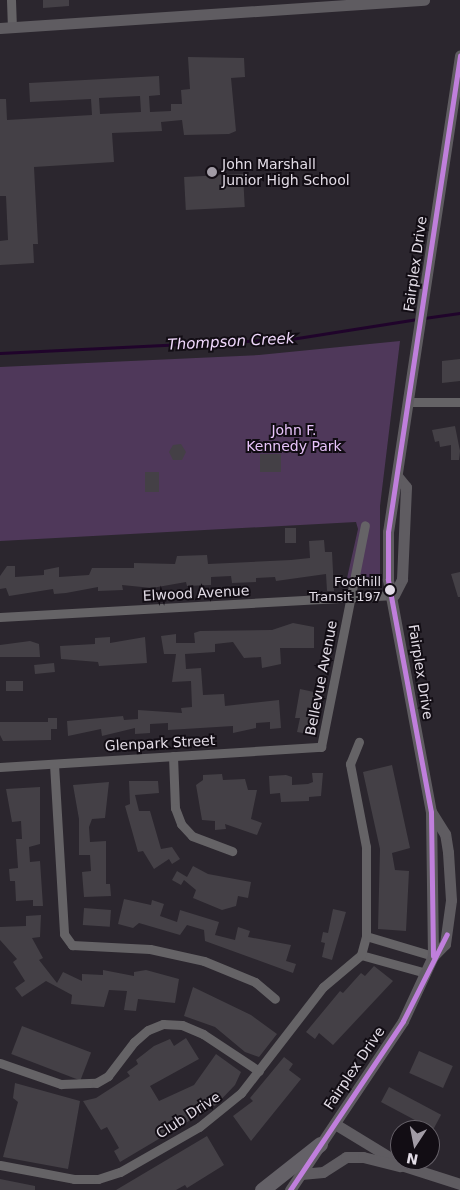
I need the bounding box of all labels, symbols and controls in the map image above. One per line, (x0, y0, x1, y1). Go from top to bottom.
place label: John Marshall Junior High School (222, 156, 350, 188)
marker: John Marshall Junior High School (206, 166, 218, 178)
street label: Fairplex Drive (400, 215, 430, 313)
water label: Thompson Creek (167, 330, 295, 354)
park label: John F. Kennedy Park (246, 422, 342, 454)
place label: Foothill Transit 197 (309, 575, 381, 606)
street label: Elwood Avenue (142, 582, 250, 604)
marker: Foothill Transit 197 (385, 585, 395, 595)
street label: Bellevue Avenue (302, 619, 340, 737)
street label: Fairplex Drive (405, 623, 437, 721)
street label: Glenpark Street (104, 732, 216, 754)
street label: Fairplex Drive (320, 1023, 388, 1113)
street label: Club Drive (153, 1088, 223, 1142)
north arrow (390, 1120, 440, 1170)
text: N (405, 1150, 420, 1168)

